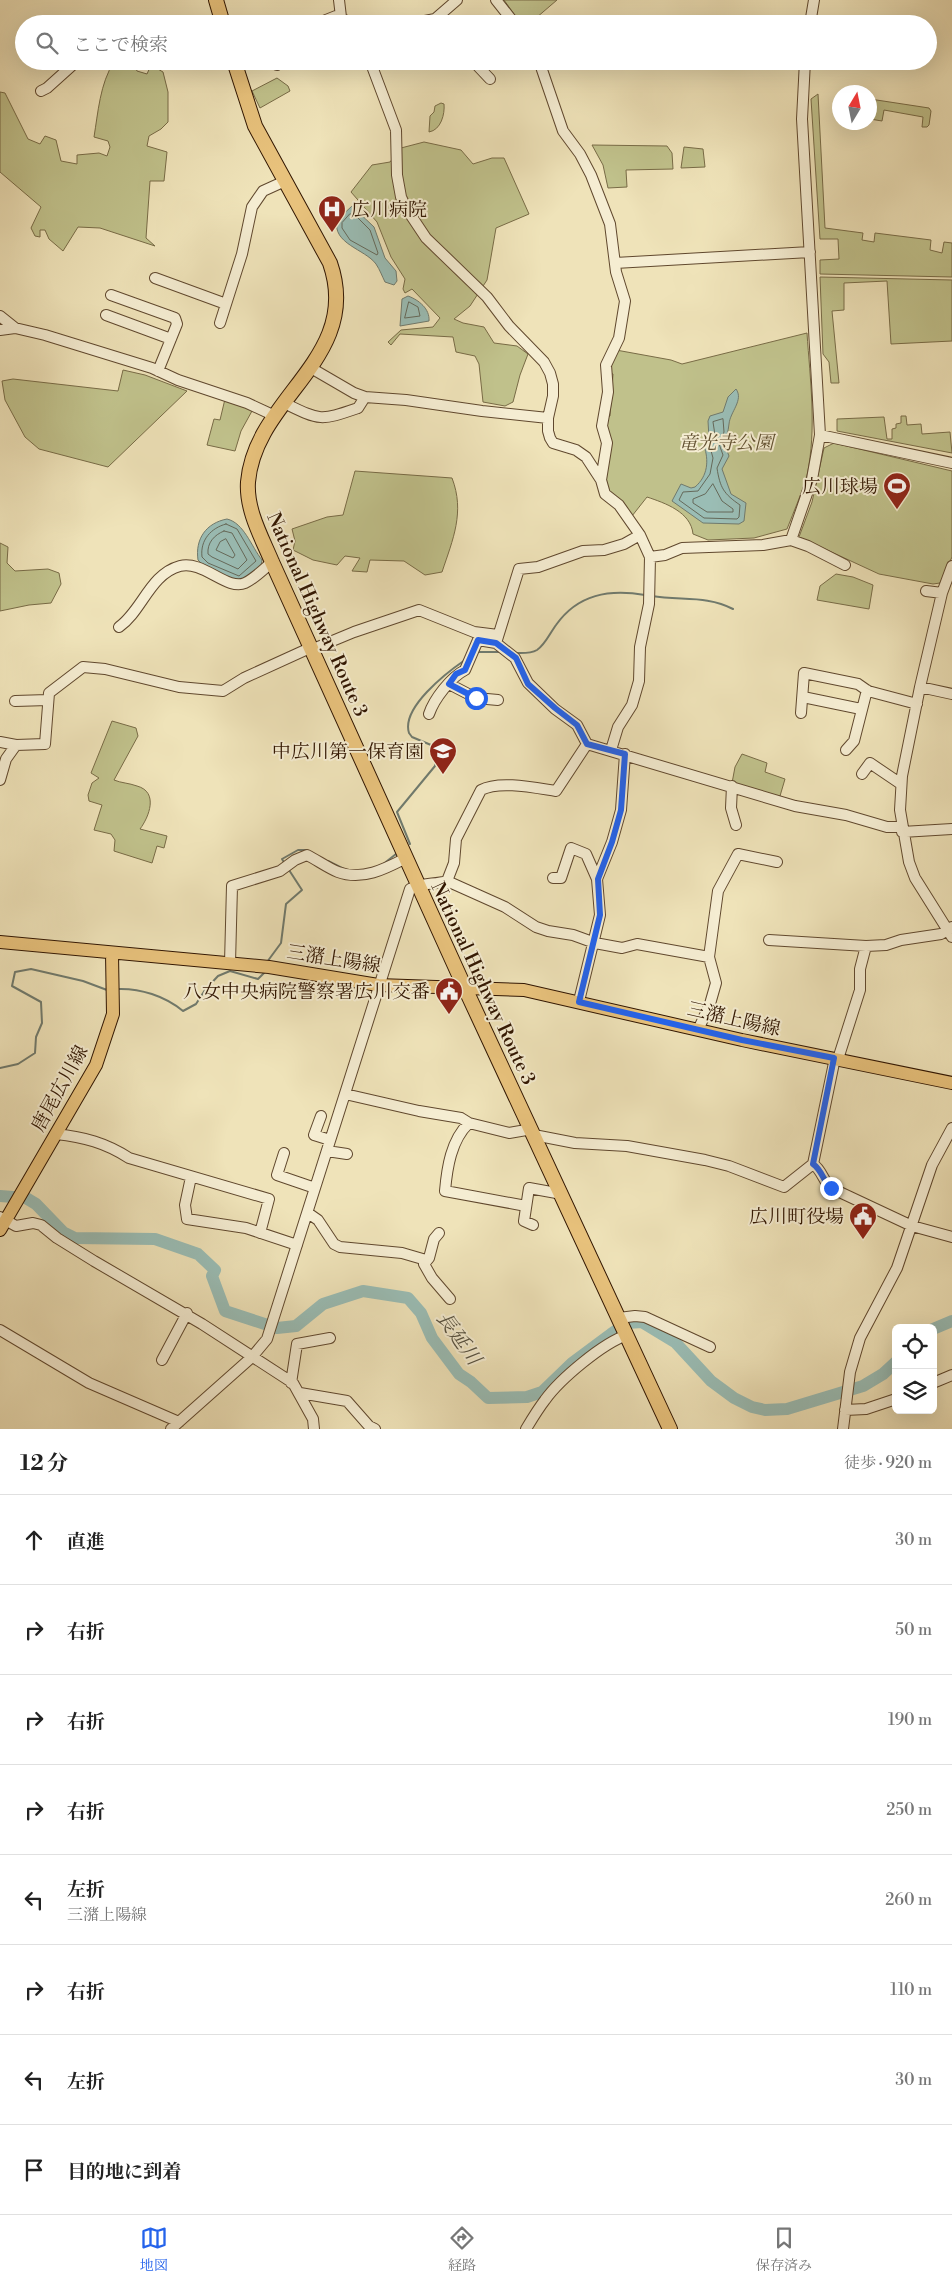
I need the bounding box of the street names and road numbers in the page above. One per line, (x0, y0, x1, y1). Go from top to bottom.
street label: National Highway Route 3 (261, 509, 373, 720)
street label: National Highway Route 3 (426, 878, 541, 1089)
street label: 三潴上陽線 (285, 940, 383, 978)
street label: 三潴上陽線 (685, 997, 783, 1041)
street label: 唐尾広川線 (26, 1041, 93, 1136)

